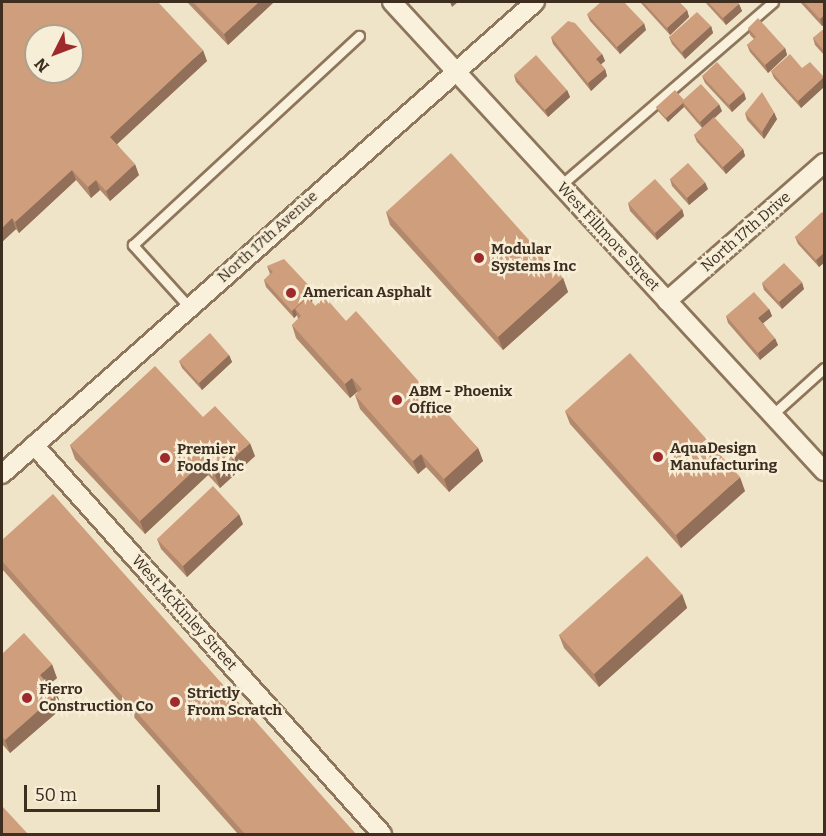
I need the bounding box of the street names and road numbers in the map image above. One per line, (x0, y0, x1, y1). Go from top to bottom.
street label: West Fillmore Street (553, 179, 663, 295)
street label: North 17th Avenue (214, 187, 322, 287)
street label: North 17th Drive (698, 188, 794, 276)
street label: West McKinley Street (128, 552, 240, 674)

